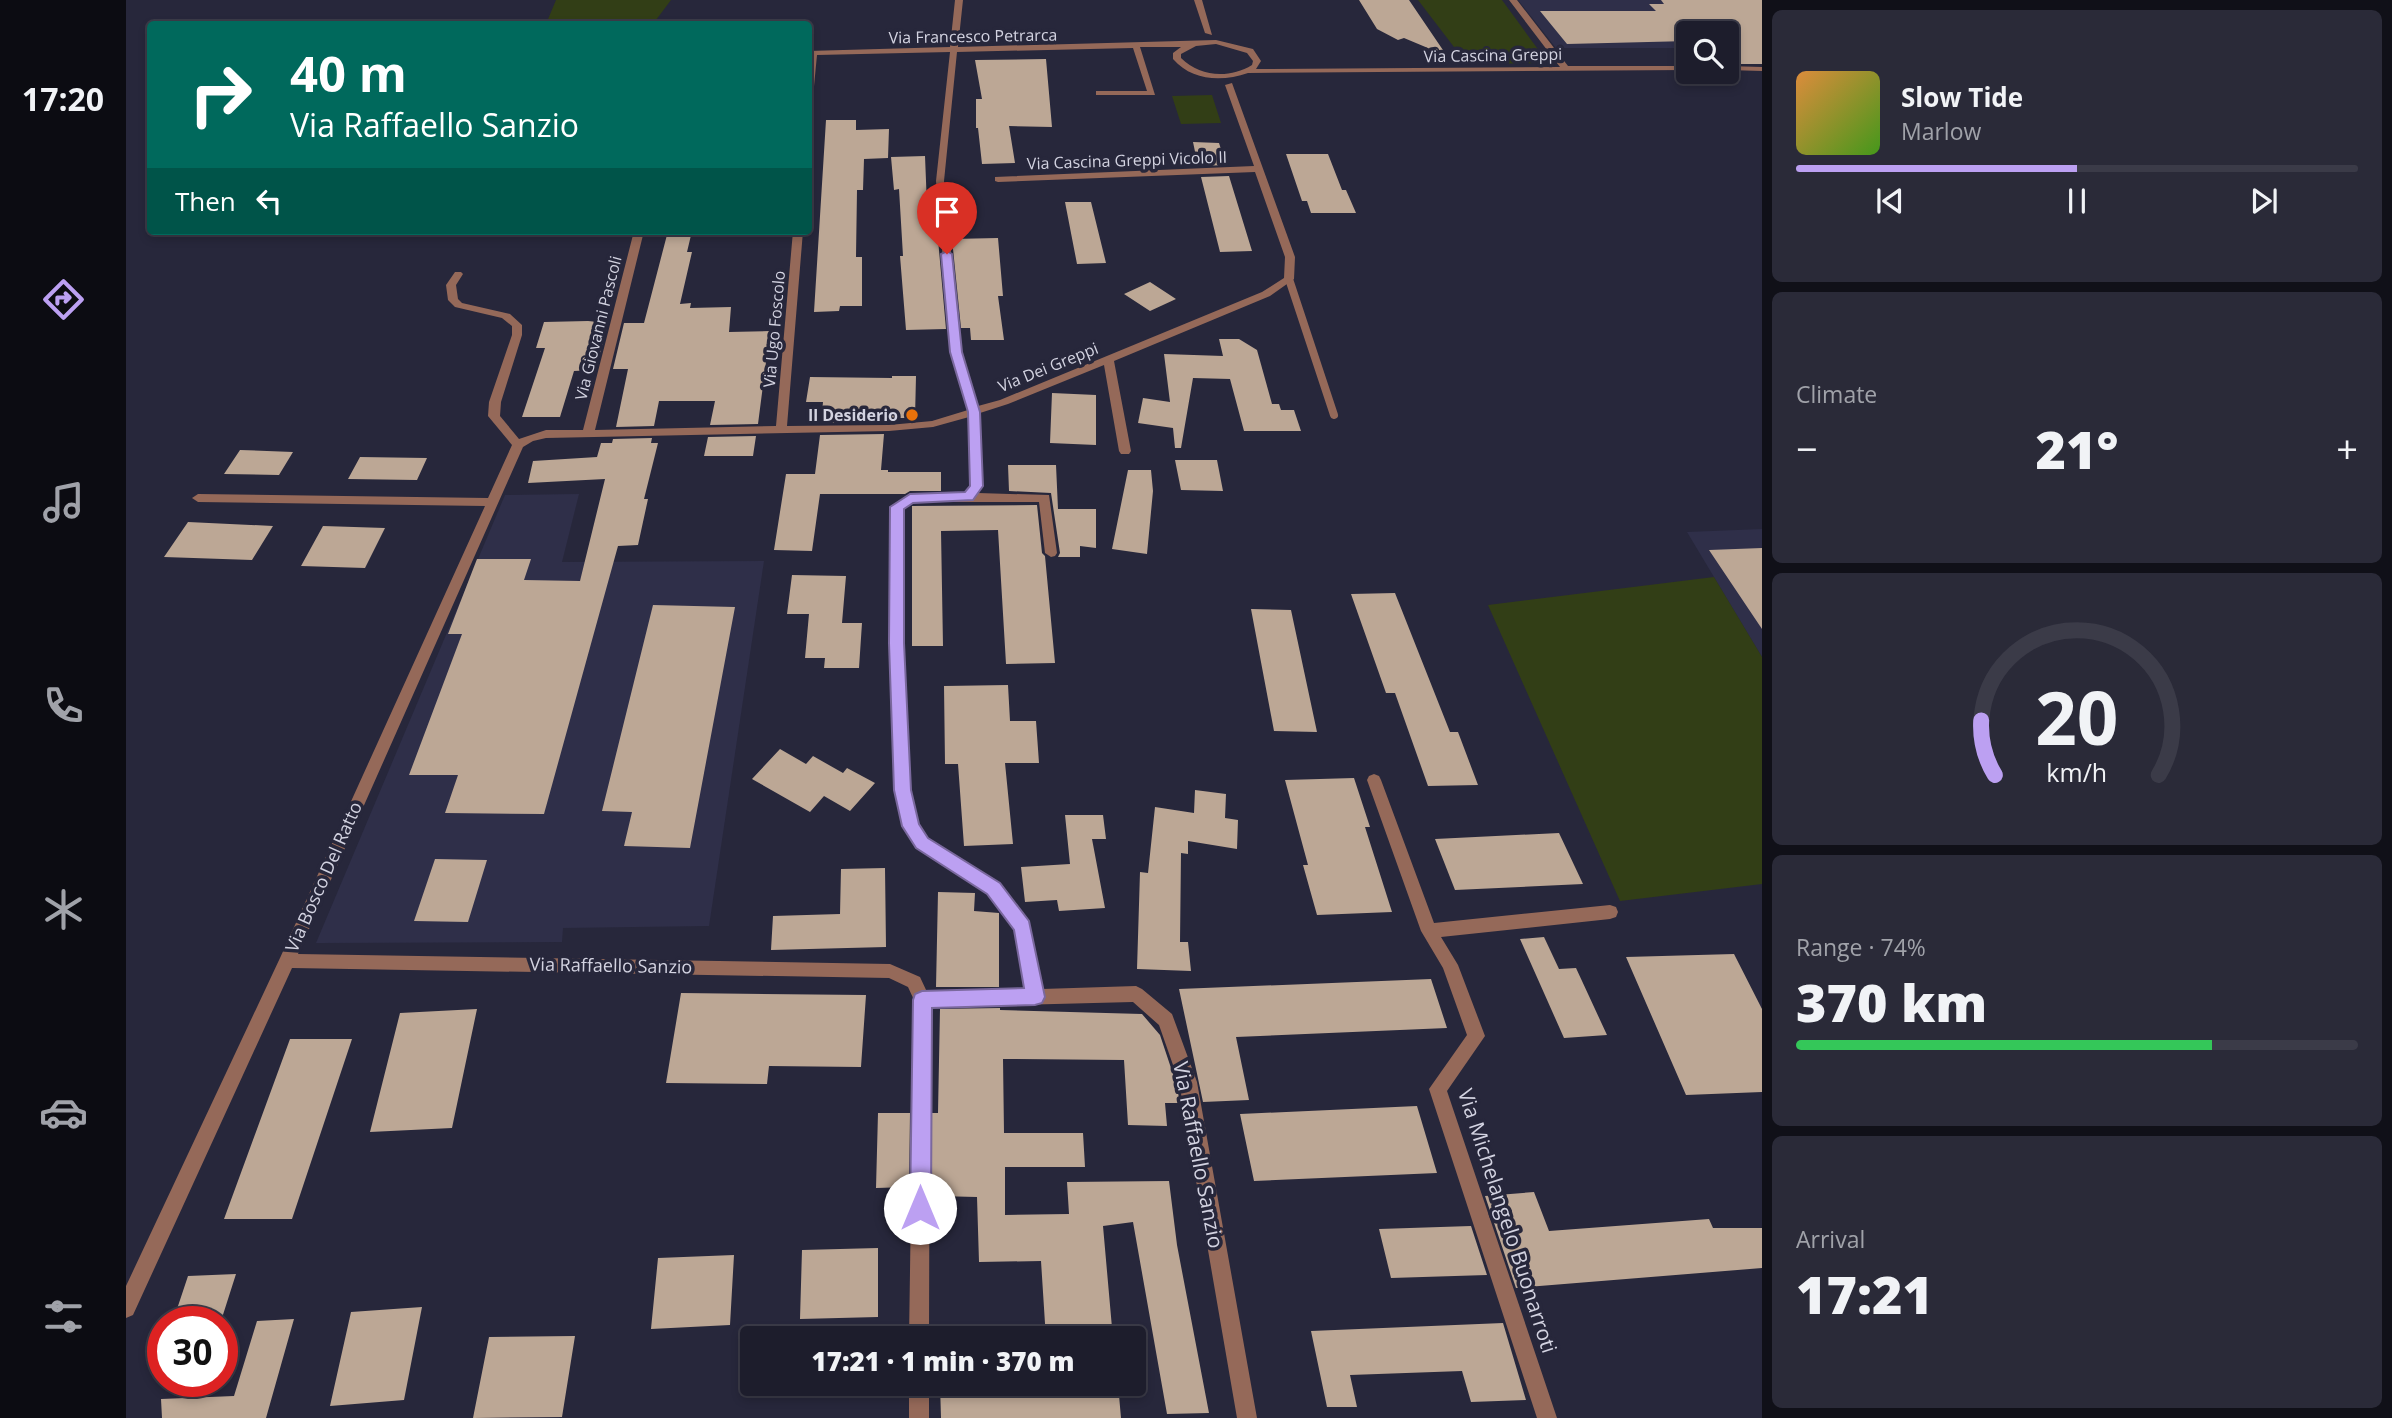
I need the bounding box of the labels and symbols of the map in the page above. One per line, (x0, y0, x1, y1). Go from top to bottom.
street label: Via Francesco Petrarca (888, 24, 1058, 48)
street label: Via Cascina Greppi (1424, 43, 1562, 67)
street label: Via Cascina Greppi Vicolo II (1027, 146, 1227, 174)
pin (917, 182, 977, 254)
street label: Via Giovanni Pascoli (569, 253, 627, 403)
street label: Via Ugo Foscolo (758, 270, 790, 388)
street label: Via Dei Greppi (995, 337, 1101, 397)
place label: Il Desiderio (808, 404, 898, 426)
marker: Il Desiderio (904, 407, 920, 423)
street label: Via Bosco Del Ratto (279, 798, 367, 956)
street label: Via Raffaello Sanzio (530, 952, 693, 978)
street label: Via Raffaello Sanzio (1167, 1059, 1231, 1251)
street label: Via Michelangelo Buonarroti (1452, 1085, 1564, 1357)
position arrow (883, 1171, 957, 1245)
speed limit sign: 30 (147, 1306, 238, 1397)

